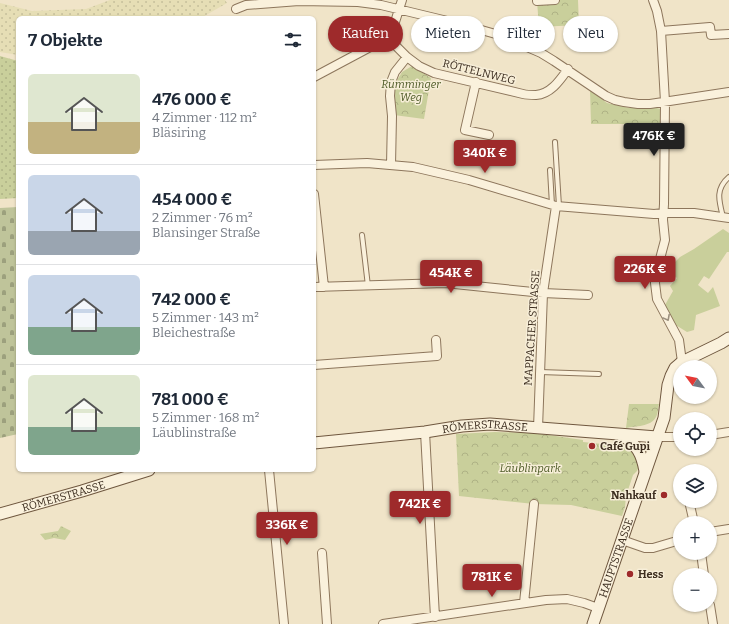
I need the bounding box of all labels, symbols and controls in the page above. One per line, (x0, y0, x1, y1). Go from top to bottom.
chip: Kaufen (328, 16, 403, 52)
chip: Mieten (411, 16, 485, 52)
chip: Filter (493, 16, 555, 52)
chip: Neu (563, 16, 618, 52)
icon: filters (282, 29, 304, 51)
text: 7 Objekte (28, 30, 103, 51)
street label: RÖTTELNWEG (441, 57, 517, 87)
park label: Rümminger Weg (381, 78, 441, 104)
text: 476 000 € (152, 89, 231, 110)
icon: home (60, 90, 108, 138)
text: 4 Zimmer · 112 m² (152, 110, 257, 125)
pin: 476K € (621, 123, 687, 157)
text: Bläsiring (152, 125, 206, 140)
text: 476K € (633, 128, 676, 143)
pin: 340K € (452, 140, 518, 174)
text: 340K € (463, 145, 507, 160)
text: 454 000 € (152, 189, 232, 210)
icon: home (60, 191, 108, 239)
text: 2 Zimmer · 76 m² (152, 210, 253, 225)
text: Blansinger Straße (152, 225, 260, 240)
pin: 226K € (612, 256, 678, 290)
pin: 454K € (418, 260, 484, 294)
text: 226K € (623, 261, 667, 276)
text: 454K € (429, 265, 473, 280)
street label: MAPPACHER STRASSE (521, 270, 543, 386)
text: 742 000 € (152, 289, 231, 310)
icon: home (60, 291, 108, 339)
text: 5 Zimmer · 143 m² (152, 310, 259, 325)
one-way arrow (662, 313, 670, 321)
text: Bleichestraße (152, 325, 235, 340)
north arrow (673, 360, 717, 404)
map controls (673, 360, 717, 612)
text: 781 000 € (152, 389, 229, 410)
icon: home (60, 391, 108, 439)
text: 5 Zimmer · 168 m² (152, 410, 259, 425)
button: locate (673, 412, 717, 456)
street label: RÖMERSTRASSE (441, 417, 529, 436)
text: Läublinstraße (152, 425, 236, 440)
place label: Café Gupi (600, 440, 650, 453)
marker: Café Gupi (587, 441, 597, 451)
park label: Läublinpark (499, 462, 562, 475)
button: layers (673, 464, 717, 508)
street label: RÖMERSTRASSE (20, 478, 107, 514)
place label: Nahkauf (611, 489, 657, 502)
marker: Nahkauf (659, 490, 669, 500)
pin: 742K € (387, 491, 453, 525)
text: 742K € (399, 496, 441, 511)
pin: 336K € (254, 512, 320, 546)
street label: HAUPTSTRASSE (596, 516, 636, 599)
button: + (673, 516, 717, 560)
text: 336K € (265, 517, 309, 532)
pin: 781K € (459, 564, 525, 598)
place label: Hess (638, 568, 664, 581)
button: − (673, 568, 717, 612)
text: 781K € (472, 569, 512, 584)
marker: Hess (625, 569, 635, 579)

